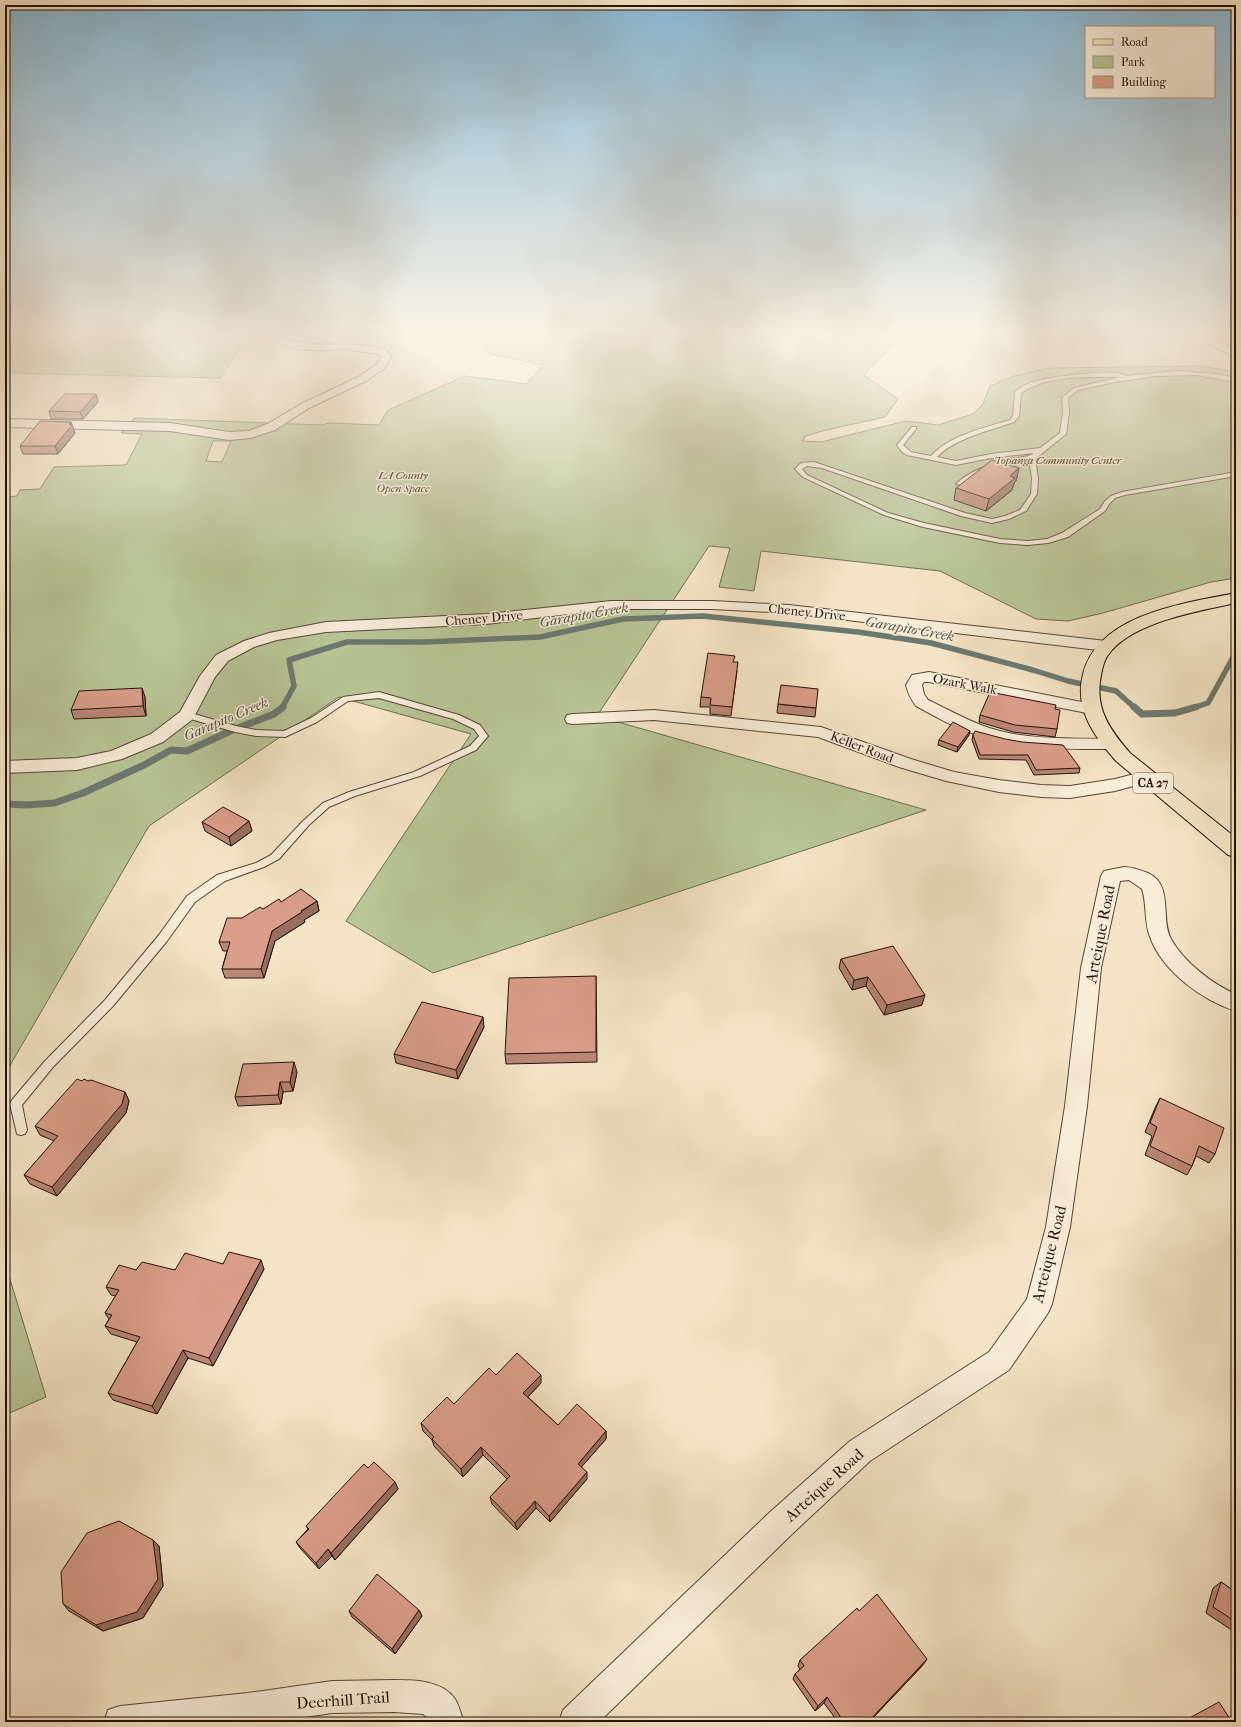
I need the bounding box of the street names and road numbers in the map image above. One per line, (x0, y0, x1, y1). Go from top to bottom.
street label: Cheney Drive (768, 600, 847, 624)
street label: Cheney Drive (445, 607, 524, 629)
street label: Ozark Walk (932, 670, 999, 698)
street label: Keller Road (828, 728, 897, 766)
road number: CA 27 (1133, 773, 1173, 793)
street label: Arteique Road (1081, 883, 1119, 986)
street label: Arteique Road (1027, 1203, 1070, 1306)
street label: Arteique Road (780, 1444, 868, 1526)
street label: Deerhill Trail (296, 1687, 391, 1713)

